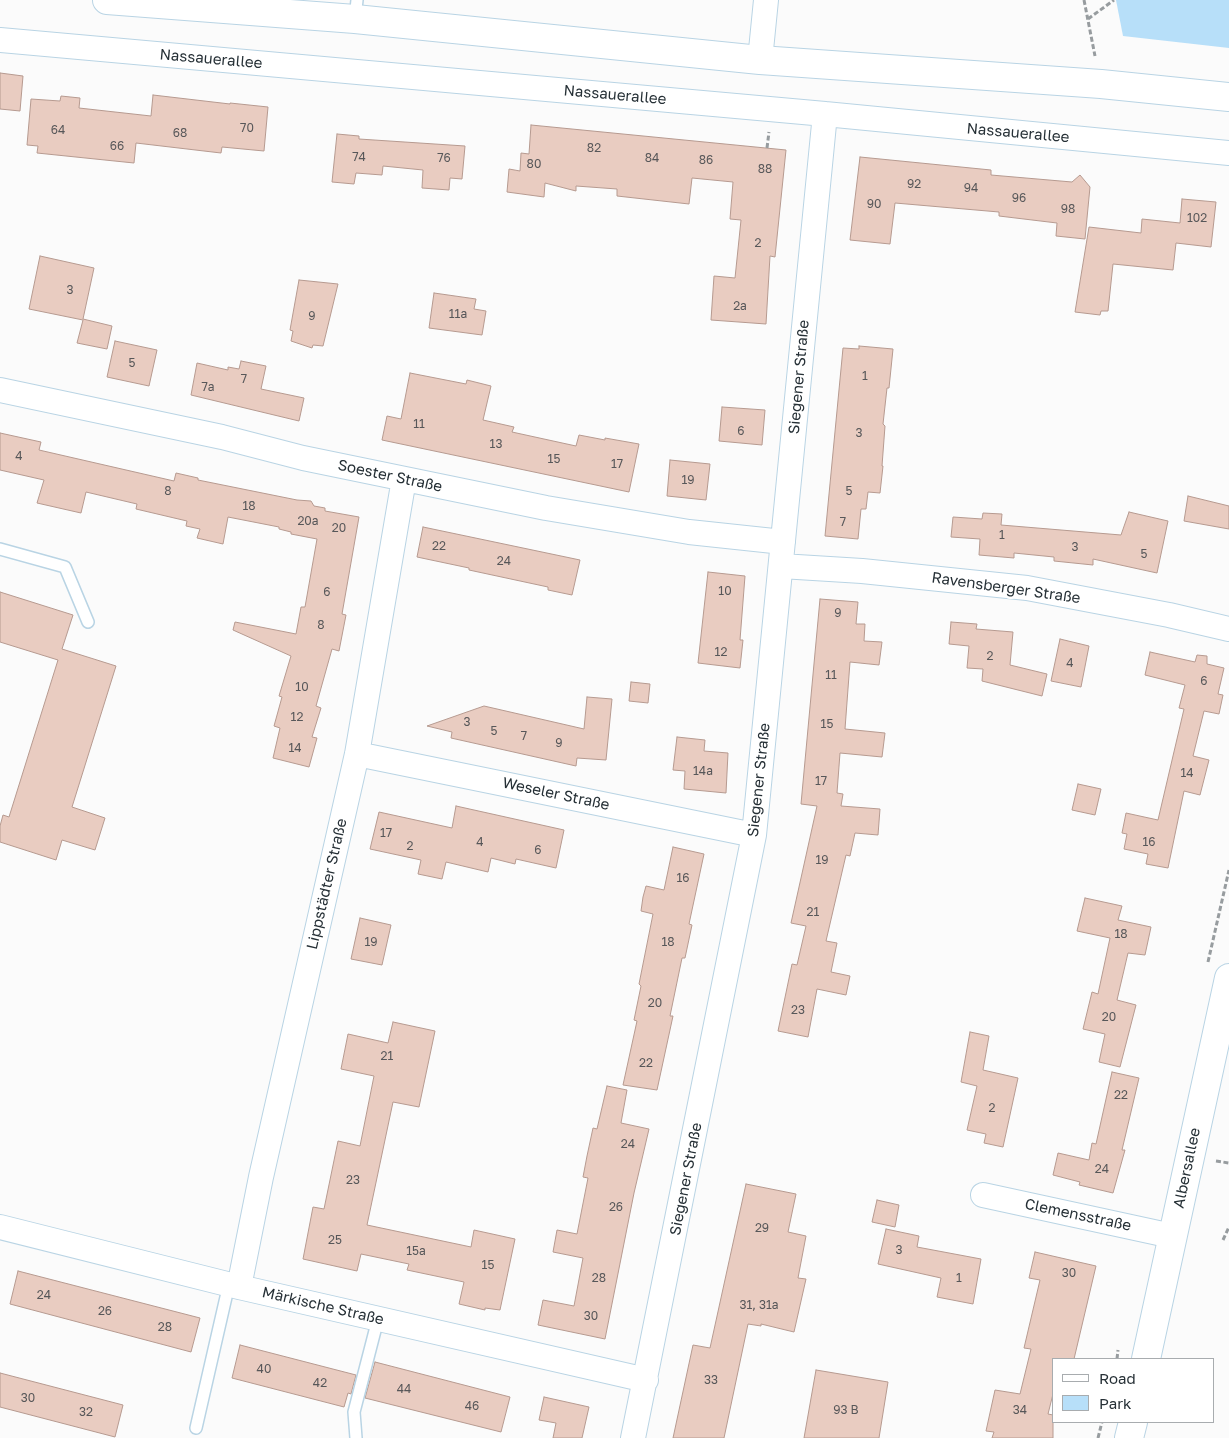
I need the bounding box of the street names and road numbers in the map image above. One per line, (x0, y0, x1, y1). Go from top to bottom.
street label: Nassauerallee (159, 46, 263, 72)
street label: Nassauerallee (563, 82, 667, 108)
street label: Nassauerallee (966, 120, 1070, 146)
street label: Siegener Straße (785, 319, 813, 435)
street label: Soester Straße (336, 456, 444, 496)
street label: Ravensberger Straße (930, 569, 1082, 607)
street label: Siegener Straße (744, 722, 774, 838)
street label: Weseler Straße (501, 774, 611, 814)
street label: Lippstädter Straße (303, 817, 351, 951)
street label: Siegener Straße (666, 1121, 706, 1237)
street label: Albersallee (1170, 1126, 1204, 1210)
street label: Clemensstraße (1023, 1195, 1133, 1235)
street label: Märkische Straße (260, 1283, 386, 1329)

